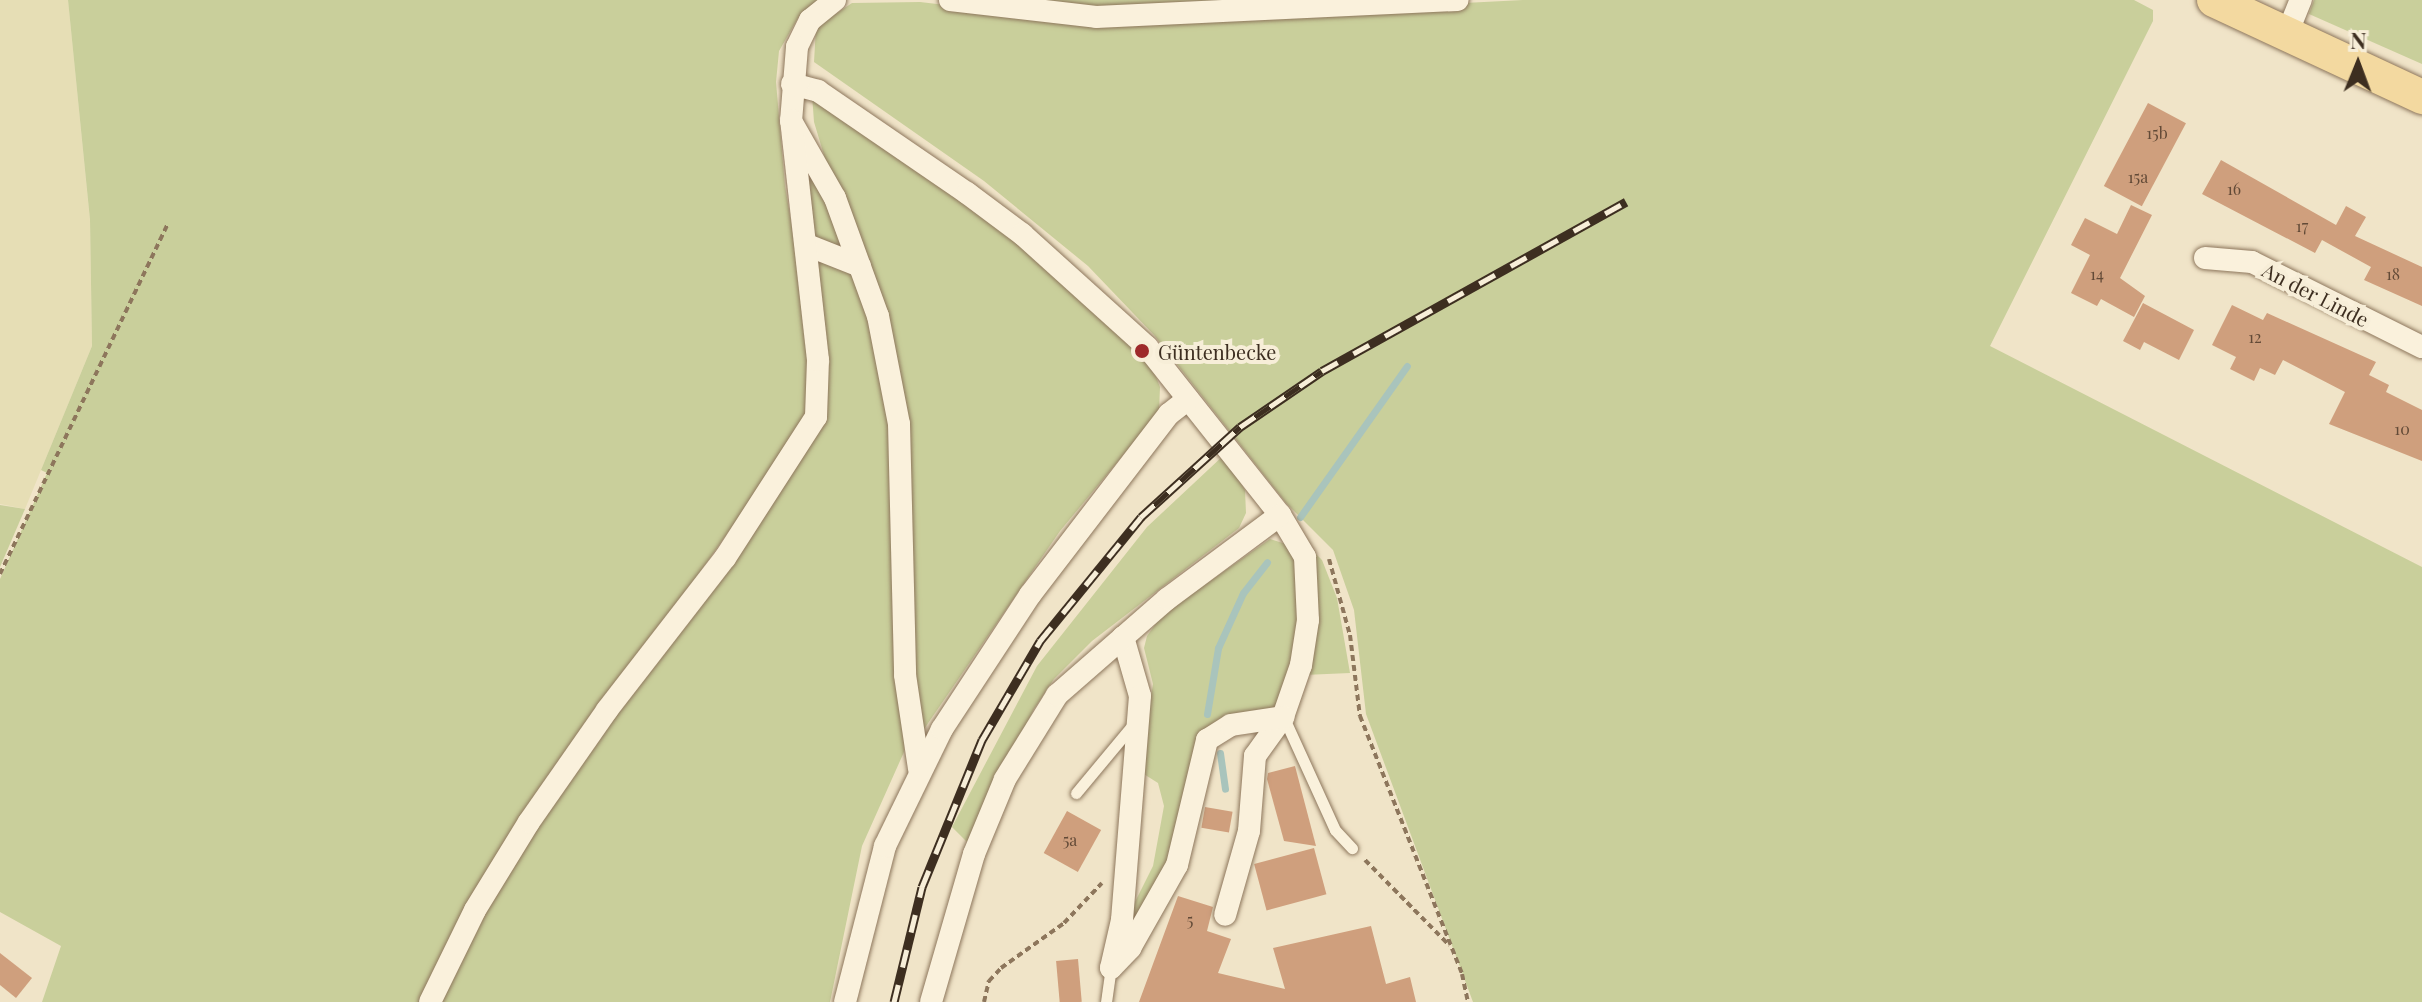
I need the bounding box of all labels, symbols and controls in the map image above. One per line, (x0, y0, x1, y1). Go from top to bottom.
north arrow (2318, 24, 2398, 104)
text: N (2350, 25, 2367, 55)
house number: 15b (2146, 123, 2168, 143)
house number: 15a (2128, 167, 2148, 187)
house number: 16 (2227, 179, 2241, 199)
house number: 17 (2296, 216, 2308, 236)
street label: An der Linde (2259, 257, 2373, 331)
house number: 14 (2090, 264, 2104, 284)
house number: 18 (2386, 264, 2400, 284)
house number: 12 (2248, 327, 2262, 347)
place label: Güntenbecke (1158, 339, 1276, 363)
marker: Güntenbecke (1133, 342, 1151, 360)
house number: 10 (2394, 419, 2410, 439)
house number: 5a (1063, 830, 1077, 850)
house number: 5 (1187, 910, 1193, 930)

